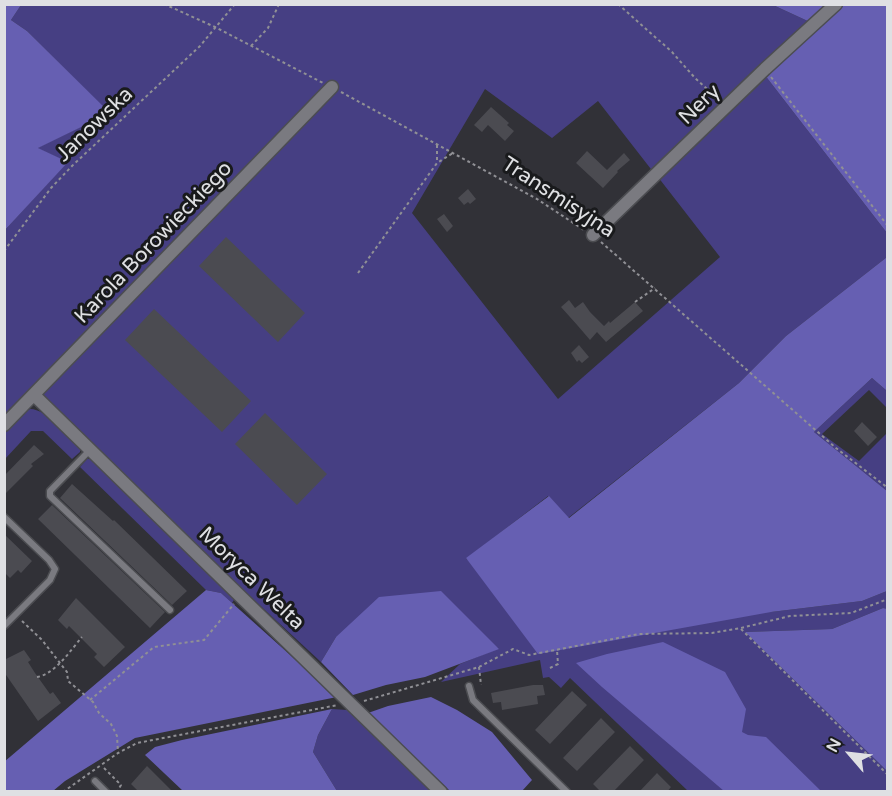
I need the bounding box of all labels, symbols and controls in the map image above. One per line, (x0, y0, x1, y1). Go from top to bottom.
street label: Nery (674, 79, 726, 131)
street label: Janowska (51, 82, 139, 168)
street label: Transmisyjna (497, 152, 619, 244)
street label: Karola Borowieckiego (70, 157, 238, 329)
street label: Moryca Welta (193, 522, 309, 636)
north arrow (820, 724, 880, 784)
text: N (822, 735, 846, 756)

